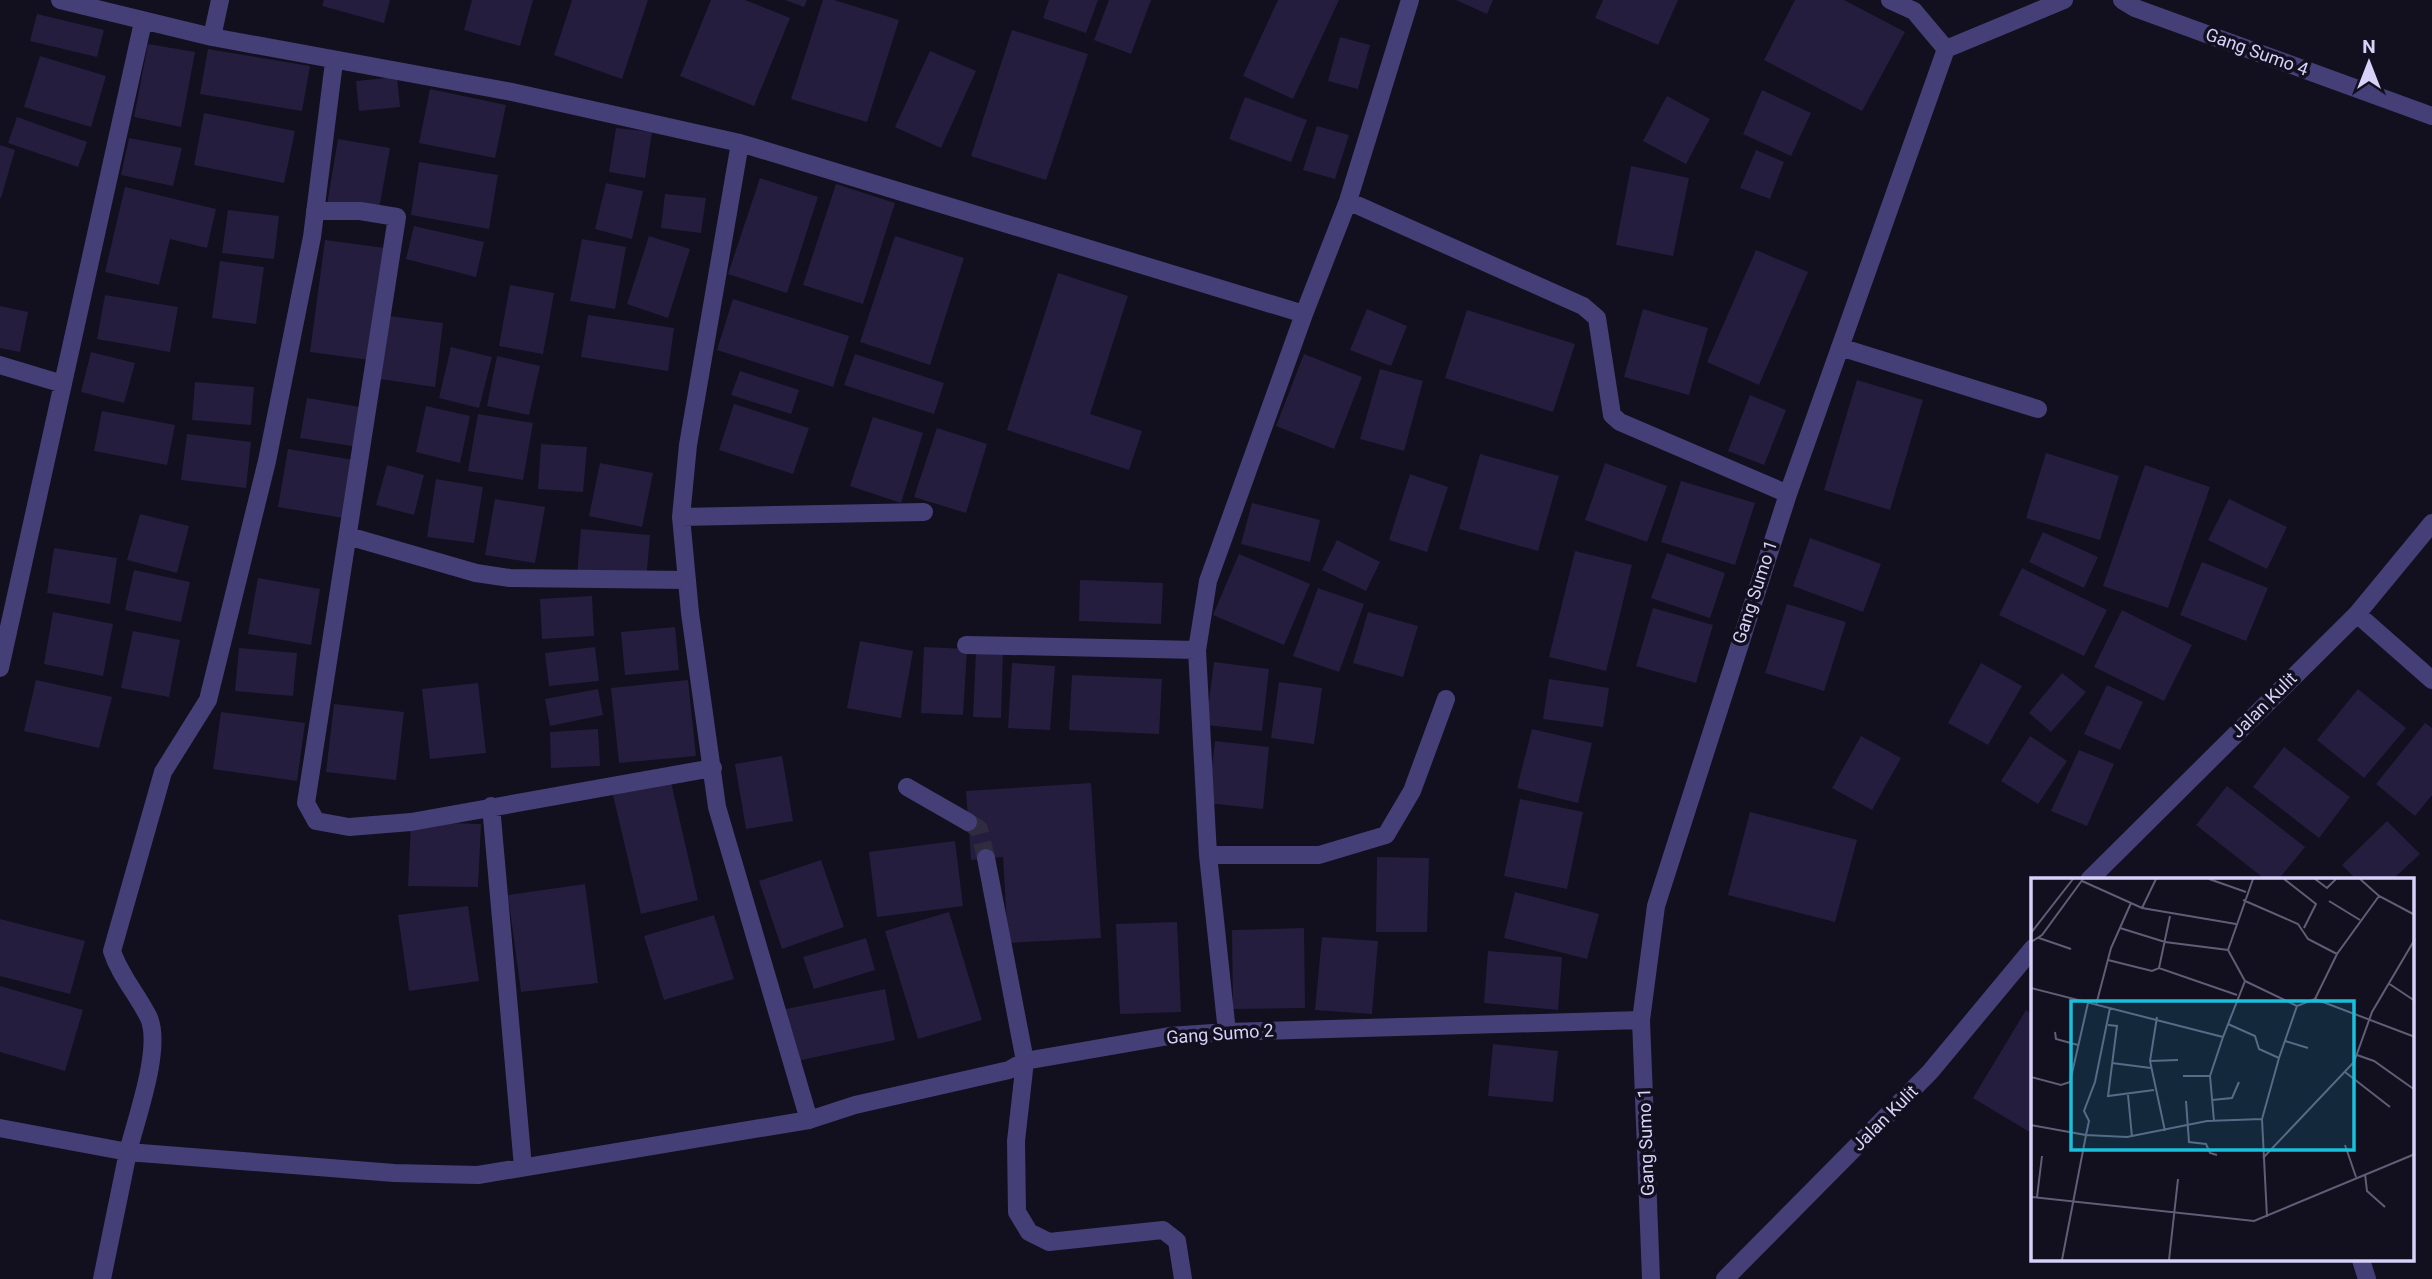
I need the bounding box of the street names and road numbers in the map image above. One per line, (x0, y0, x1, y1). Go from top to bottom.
street label: Gang Sumo 4 (2203, 23, 2311, 80)
street label: Gang Sumo 1 (1728, 537, 1781, 646)
street label: Jalan Kulit (2227, 667, 2301, 742)
street label: Gang Sumo 2 (1165, 1019, 1274, 1048)
street label: Jalan Kulit (1848, 1080, 1922, 1155)
street label: Gang Sumo 1 (1633, 1088, 1658, 1196)

